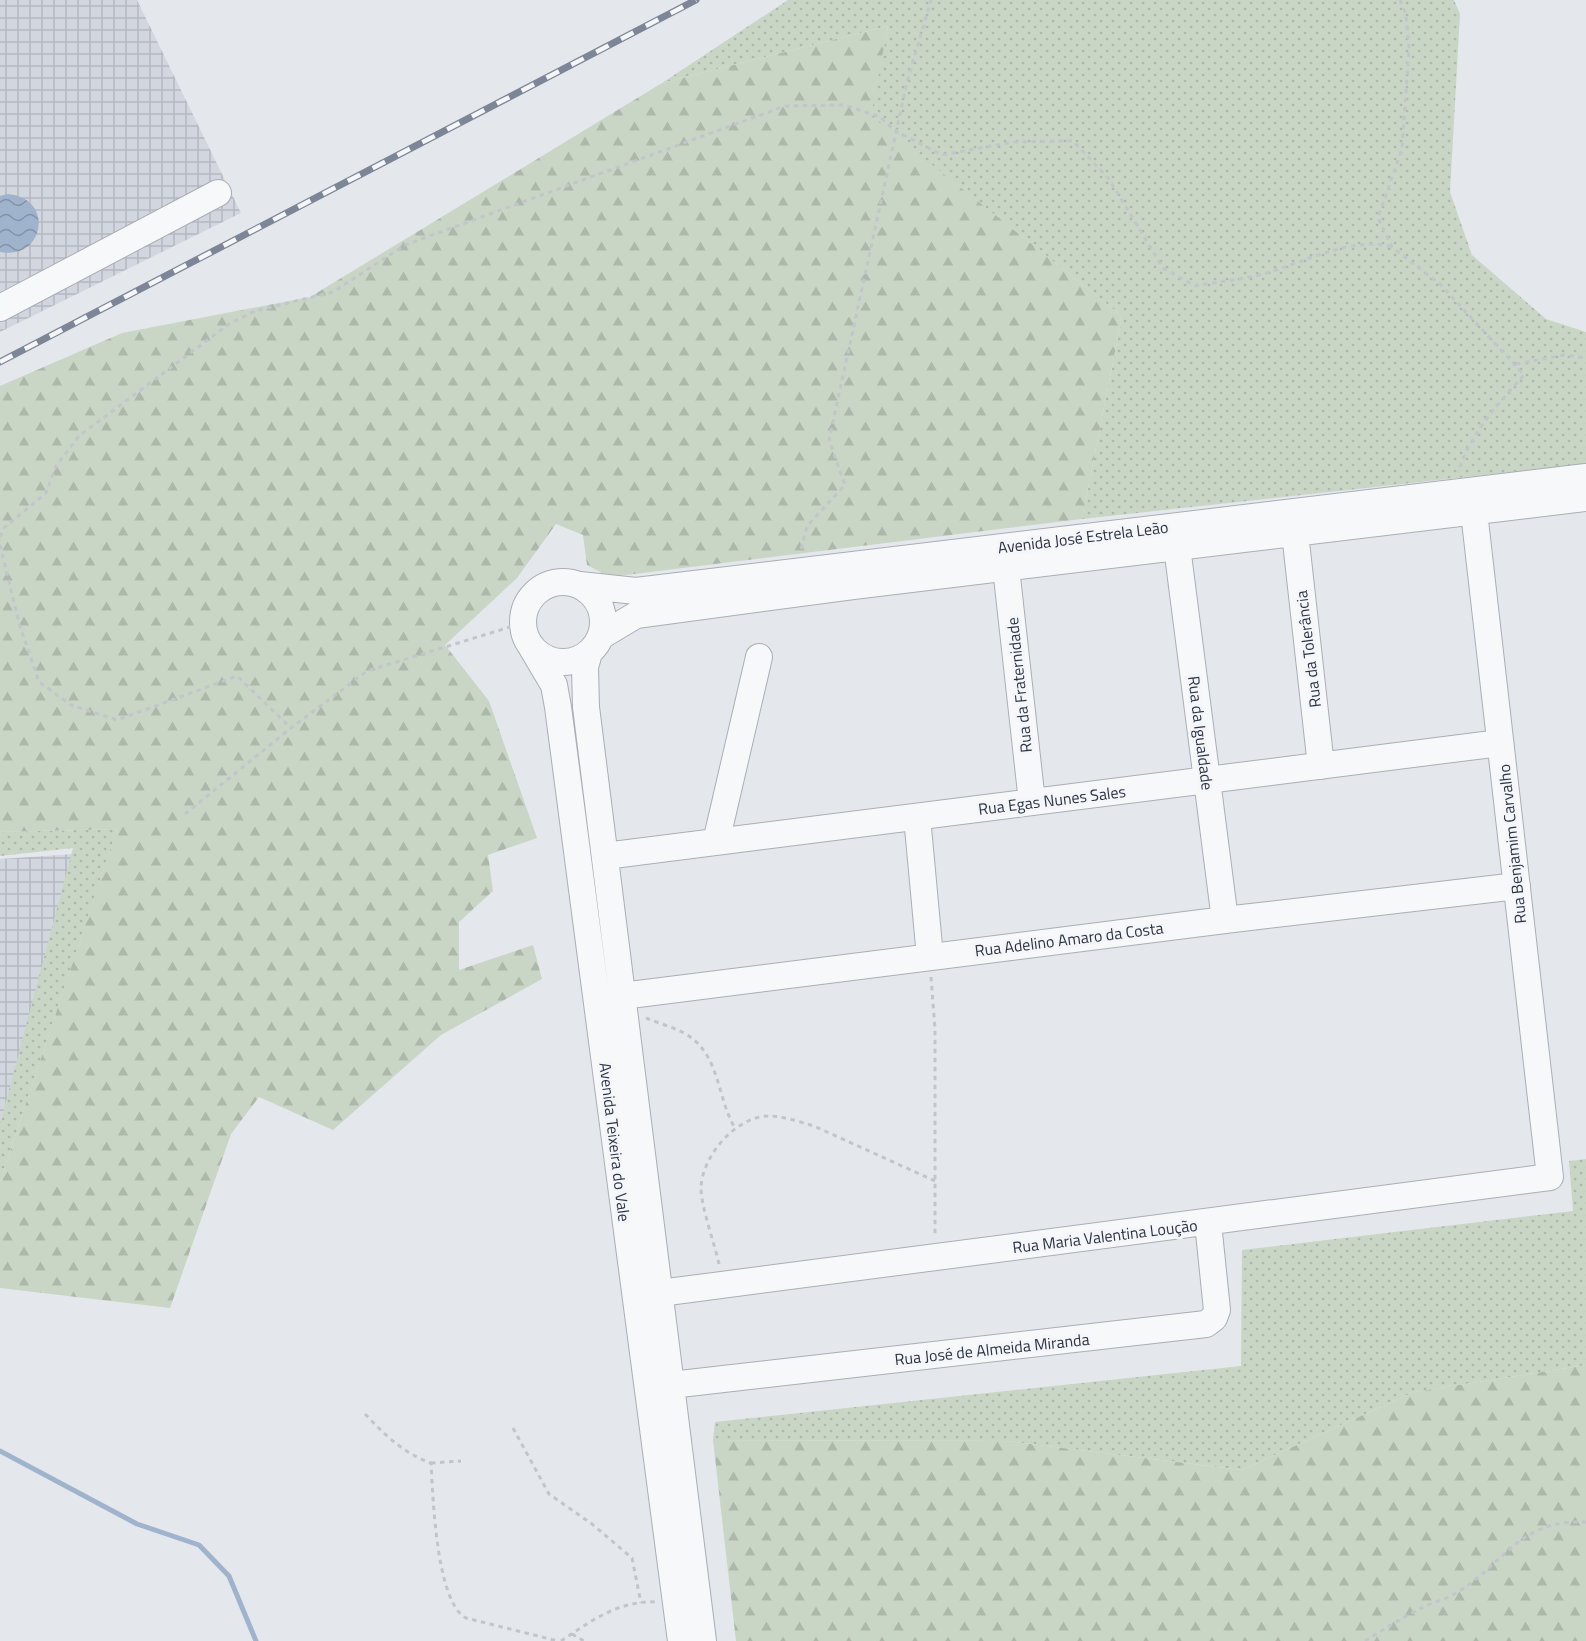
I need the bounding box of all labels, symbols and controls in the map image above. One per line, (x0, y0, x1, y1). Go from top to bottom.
street label: Avenida José Estrela Leão (996, 515, 1170, 559)
street label: Rua da Tolerância (1289, 589, 1327, 709)
street label: Rua da Fraternidade (1000, 616, 1038, 754)
street label: Rua da Igualdade (1182, 674, 1220, 792)
street label: Rua Benjamim Carvalho (1492, 763, 1532, 925)
street label: Rua Egas Nunes Sales (977, 779, 1127, 821)
street label: Rua Adelino Amaro da Costa (973, 916, 1165, 962)
street label: Avenida Teixeira do Vale (593, 1061, 637, 1223)
street label: Rua Maria Valentina Loução (1011, 1213, 1199, 1259)
street label: Rua José de Almeida Miranda (893, 1327, 1091, 1371)

